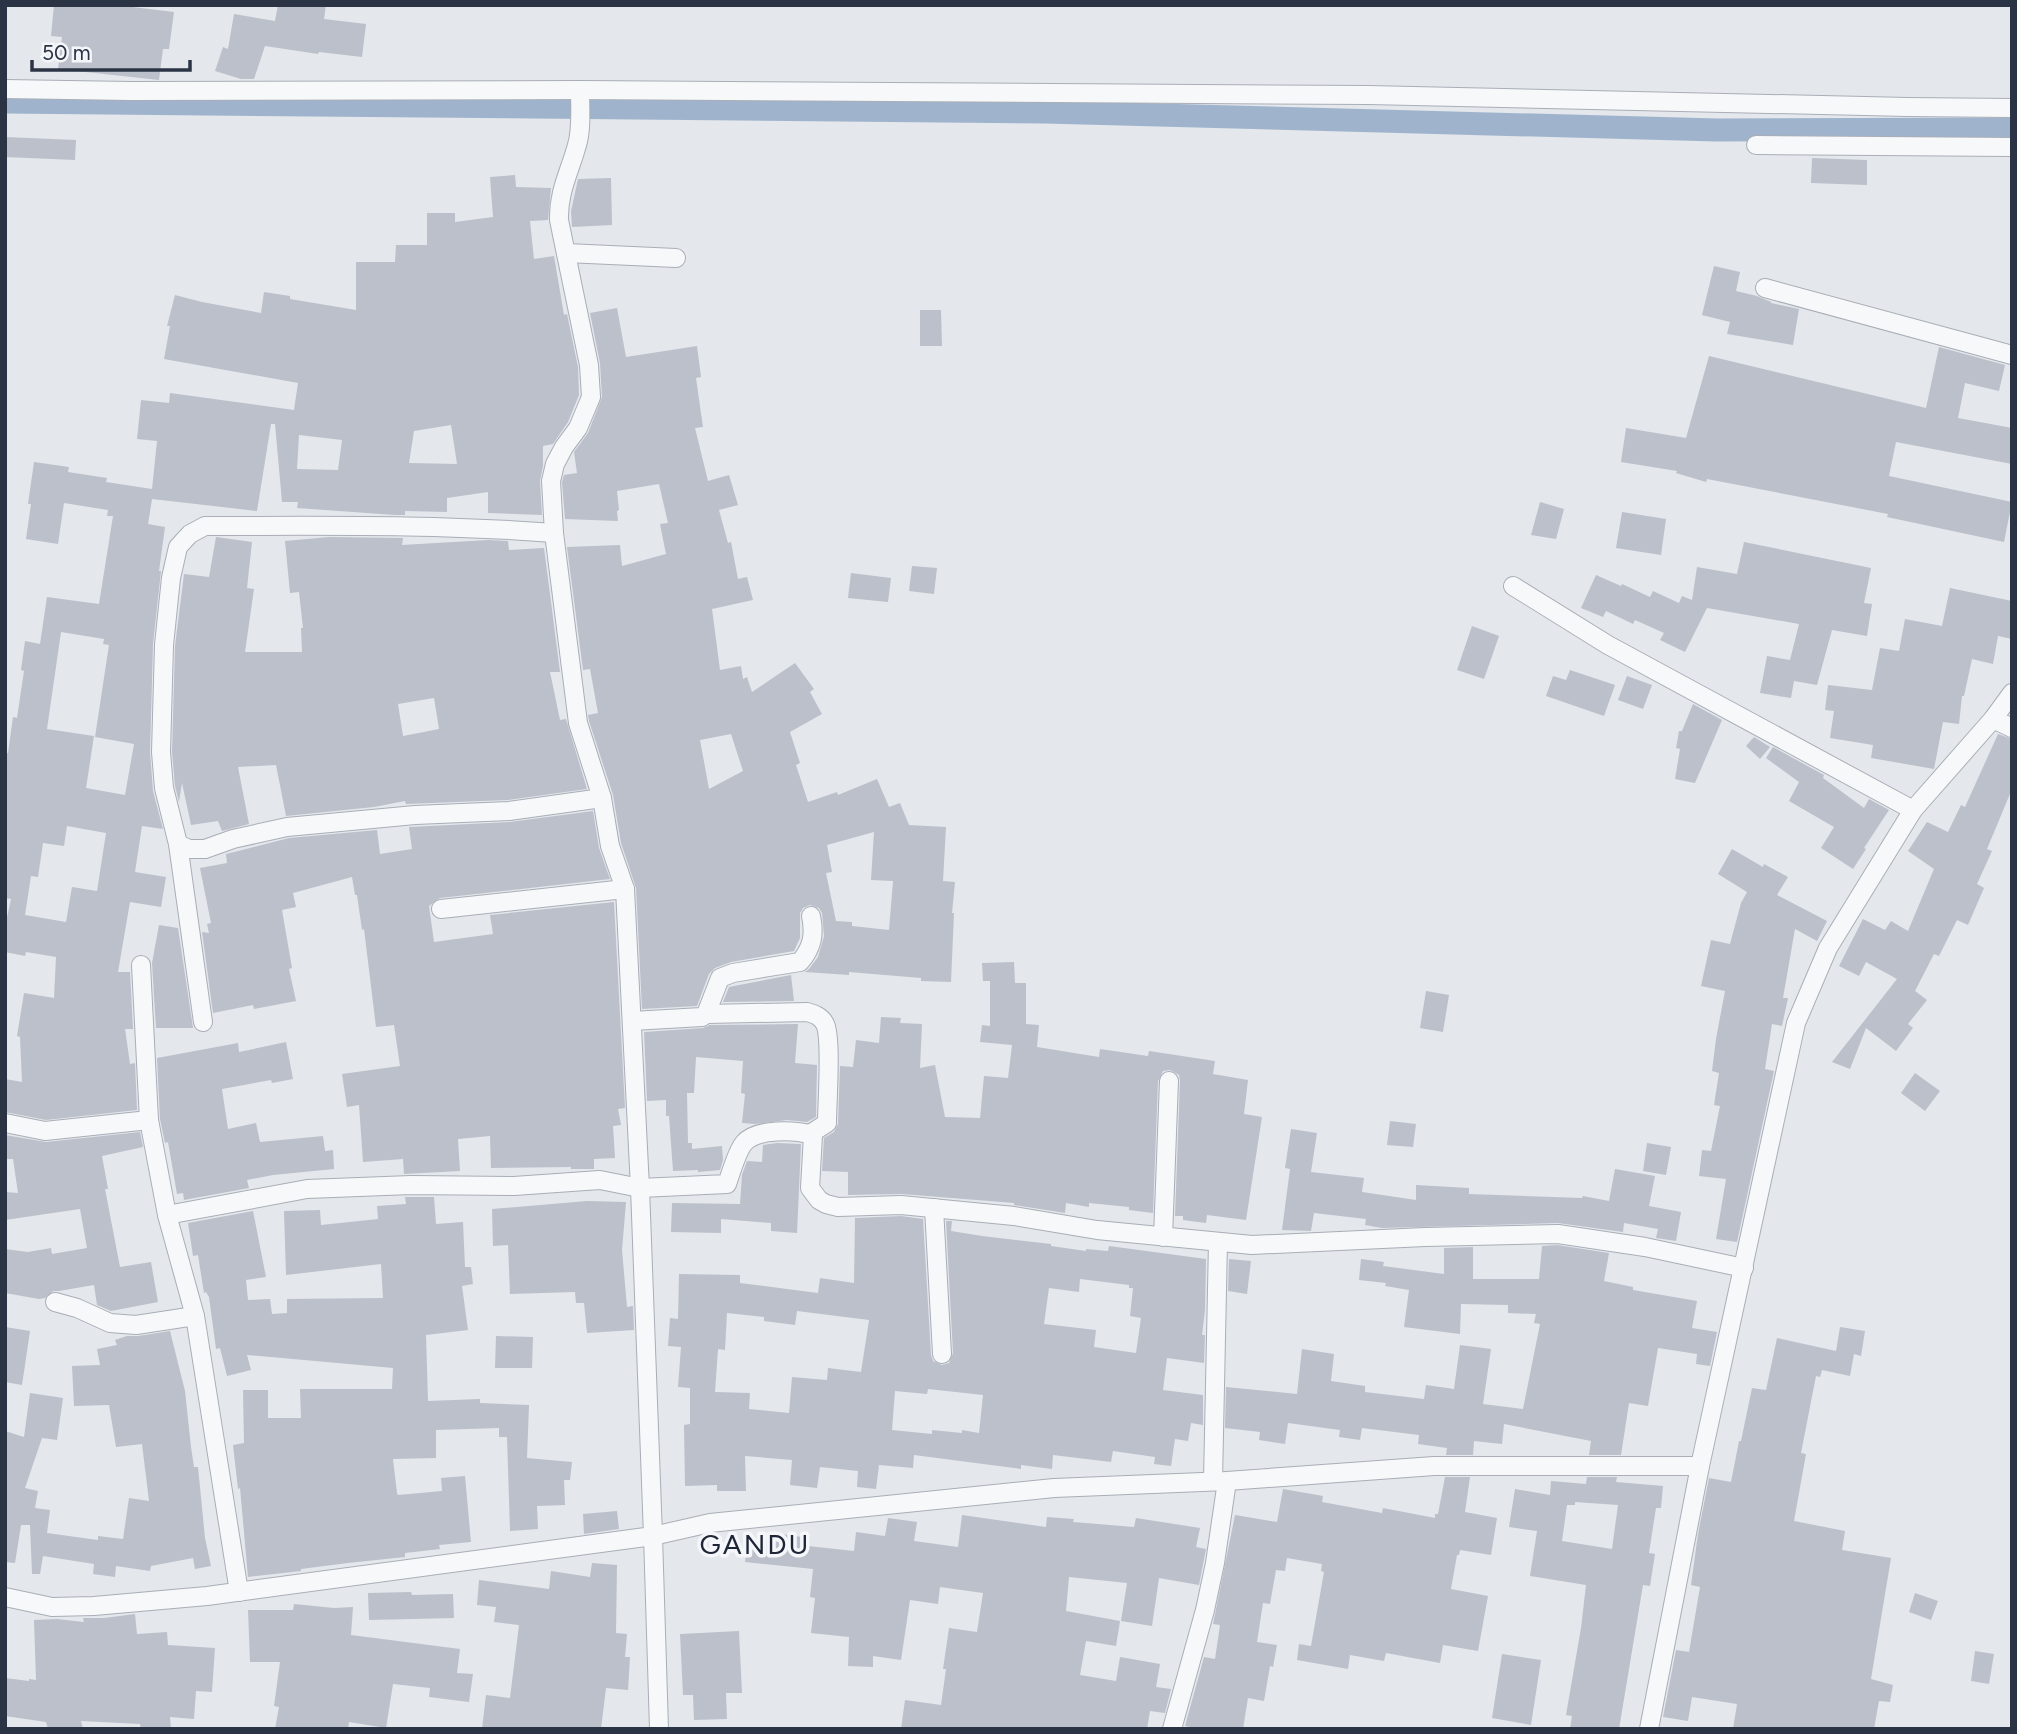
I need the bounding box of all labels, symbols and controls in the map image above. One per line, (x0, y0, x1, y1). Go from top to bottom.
scale bar (32, 28, 189, 72)
text: 50 m (42, 40, 91, 65)
district label: GANDU (700, 1527, 810, 1561)

